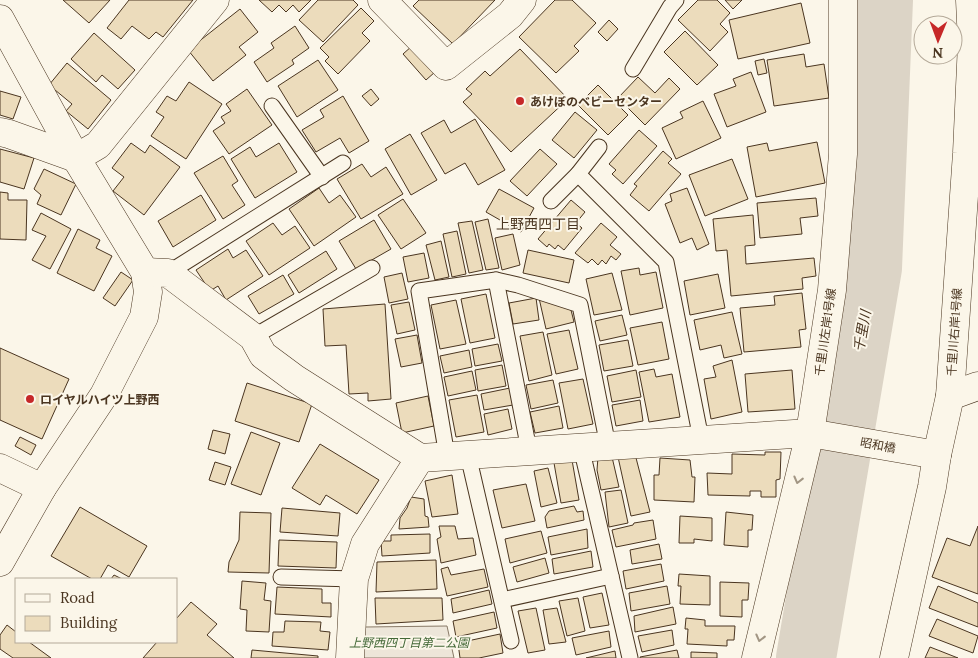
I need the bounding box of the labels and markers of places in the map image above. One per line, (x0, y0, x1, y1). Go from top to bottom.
place label: あけぼのベビーセンター (530, 94, 662, 109)
marker: あけぼのベビーセンター (514, 95, 526, 107)
place label: ロイヤルハイツ上野西 (40, 392, 159, 407)
marker: ロイヤルハイツ上野西 (24, 393, 36, 405)

